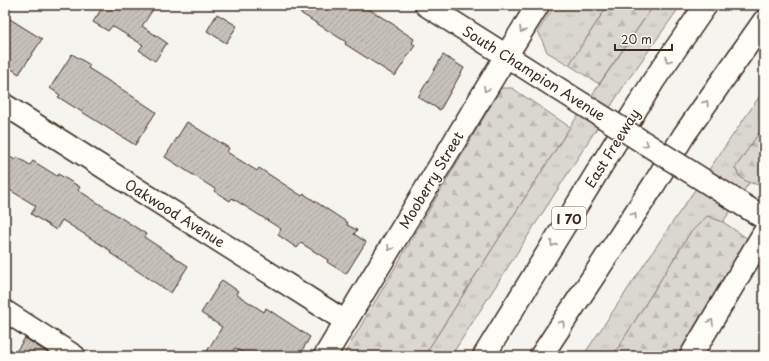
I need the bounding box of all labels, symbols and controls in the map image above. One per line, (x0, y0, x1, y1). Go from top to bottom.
street label: South Champion Avenue (459, 20, 610, 126)
one-way arrow (520, 26, 527, 33)
scale bar (615, 26, 672, 52)
text: 20 m (621, 30, 652, 48)
one-way arrow (665, 56, 673, 63)
one-way arrow (483, 85, 491, 92)
one-way arrow (701, 100, 709, 107)
street label: East Freeway (579, 104, 645, 192)
street label: Mooberry Street (394, 127, 469, 233)
one-way arrow (642, 139, 649, 147)
street label: Oakwood Avenue (121, 174, 229, 252)
road number: I 70 (552, 207, 586, 229)
one-way arrow (629, 212, 637, 219)
one-way arrow (550, 240, 558, 247)
one-way arrow (387, 244, 394, 251)
one-way arrow (707, 319, 714, 326)
one-way arrow (557, 321, 564, 328)

